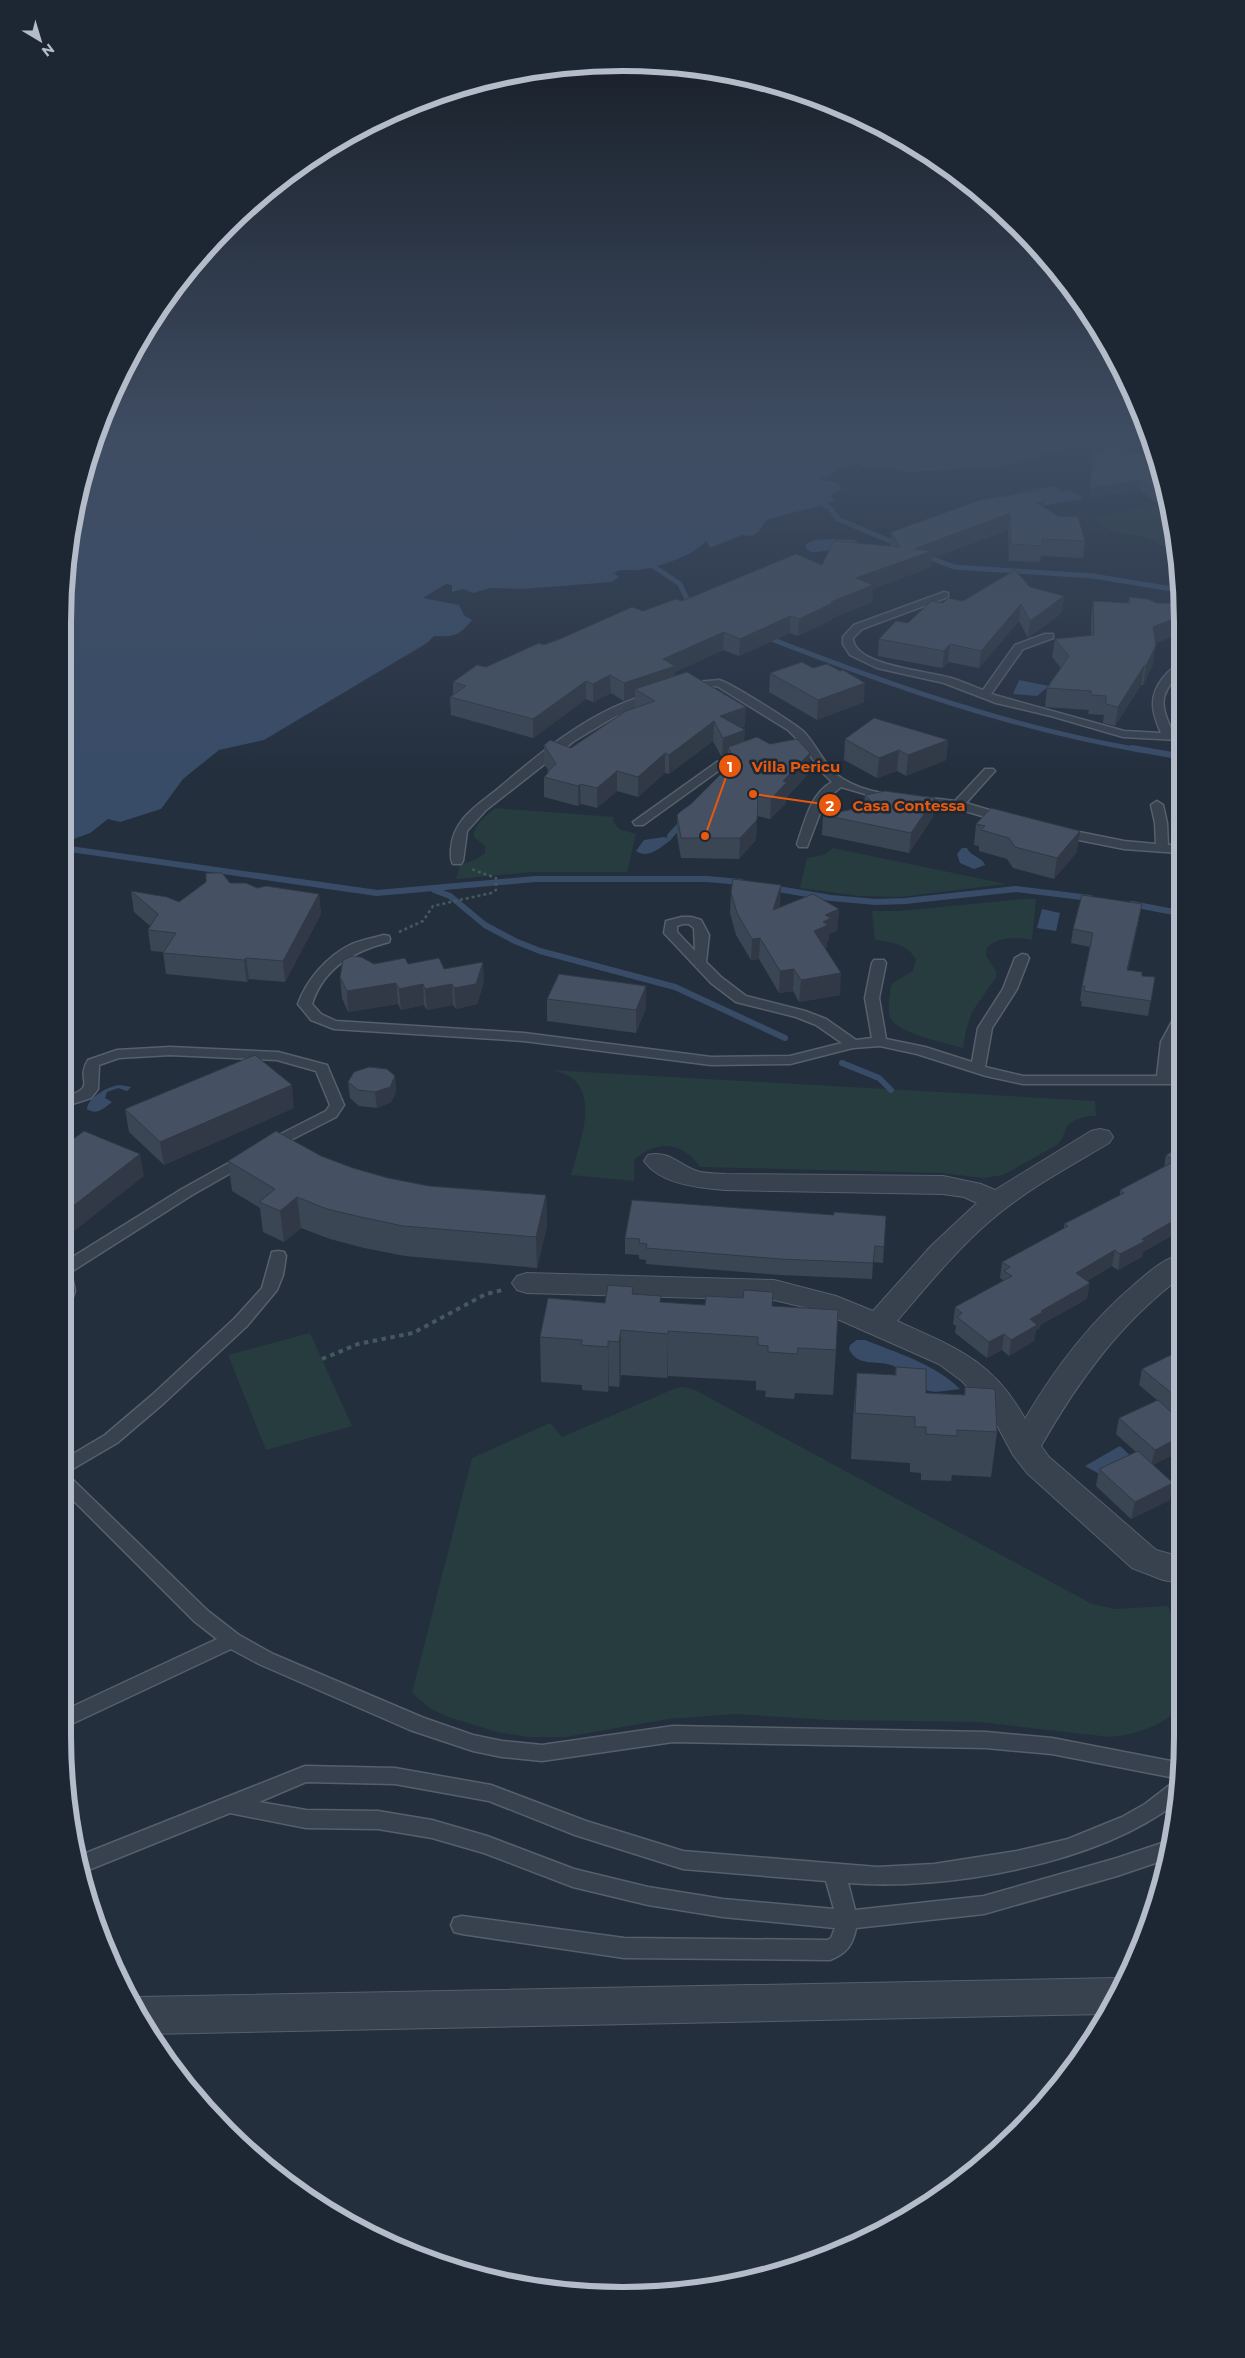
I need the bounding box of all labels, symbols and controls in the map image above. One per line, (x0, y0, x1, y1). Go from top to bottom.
north arrow (15, 15, 65, 65)
text: N (38, 40, 58, 61)
callout: Villa Pericu (717, 751, 851, 781)
text: 1 (727, 757, 733, 776)
text: Villa Pericu (751, 757, 840, 776)
callout: Casa Contessa (817, 790, 975, 820)
text: 2 (826, 796, 835, 815)
text: Casa Contessa (852, 796, 966, 815)

